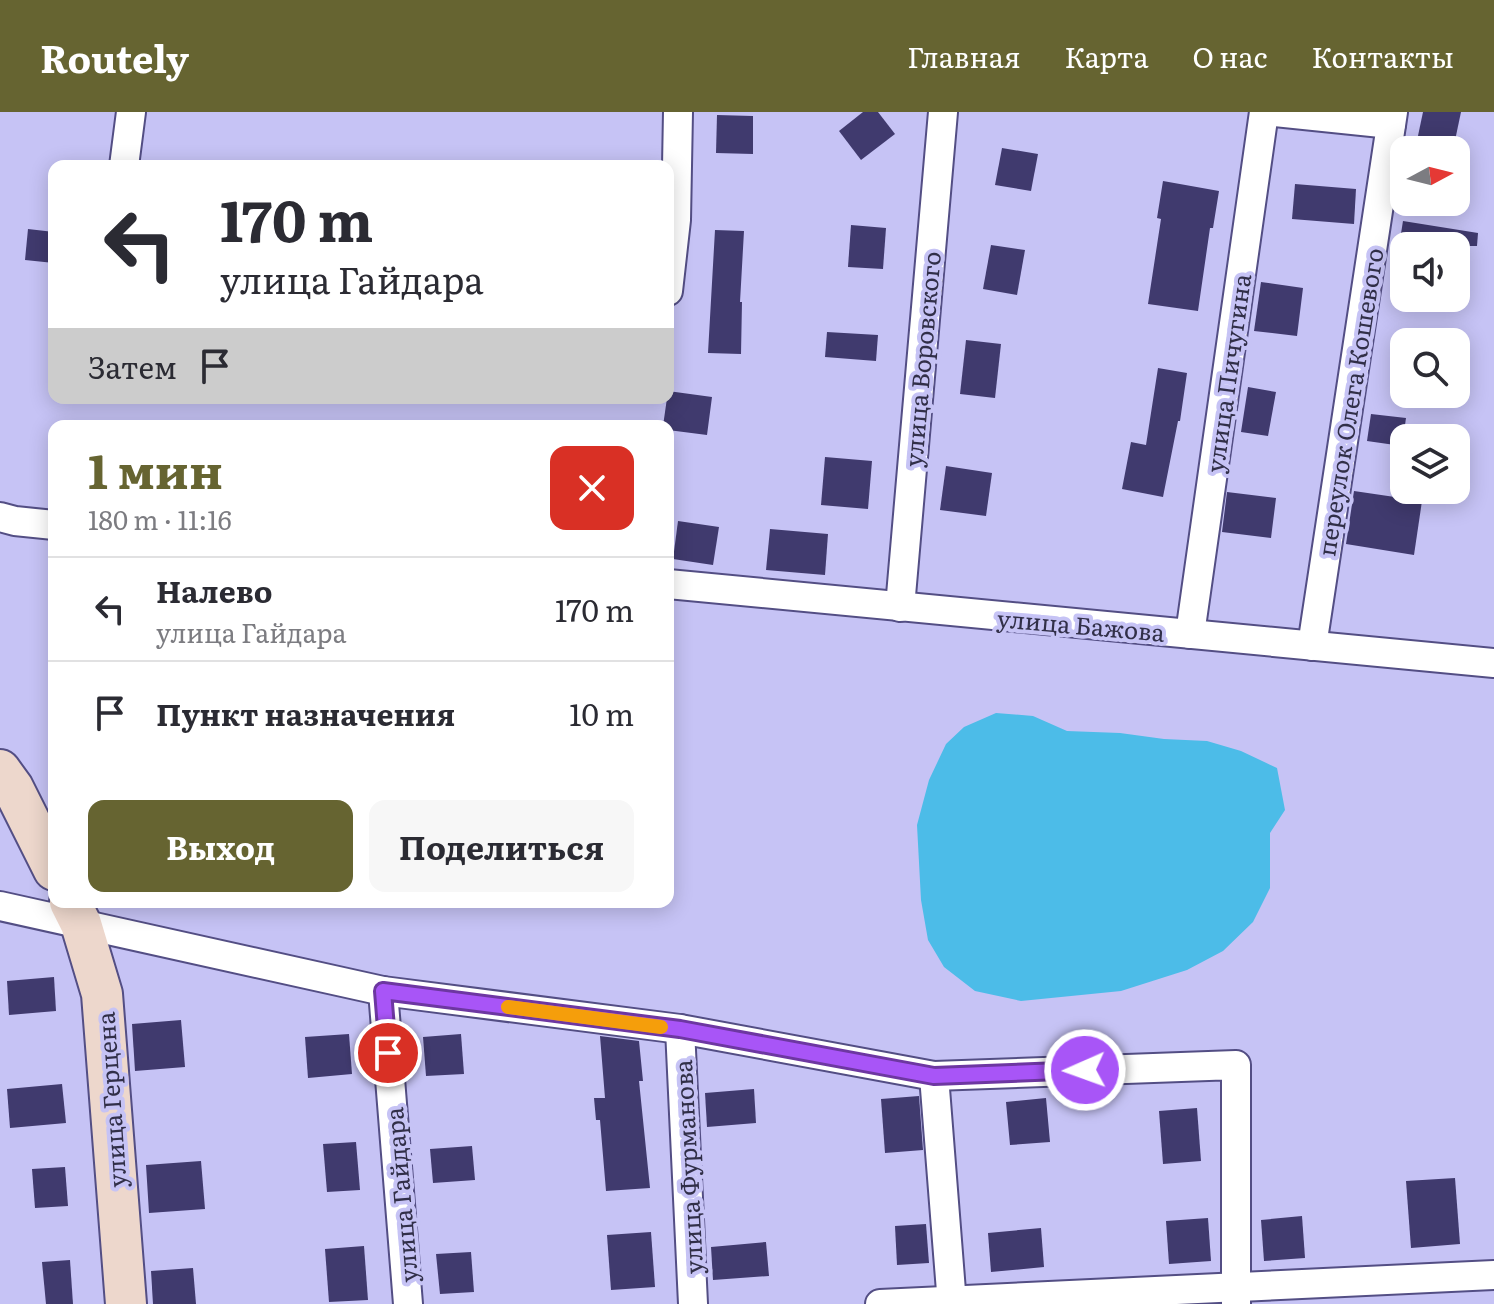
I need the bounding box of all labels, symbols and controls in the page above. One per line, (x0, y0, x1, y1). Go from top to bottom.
text: Routely (40, 28, 189, 85)
text: Главная (907, 35, 1021, 77)
text: Карта (1065, 35, 1148, 77)
text: О нас (1192, 35, 1268, 77)
text: Контакты (1312, 35, 1454, 77)
north arrow (1390, 136, 1470, 216)
map controls (1390, 136, 1470, 504)
text: 170 m (220, 176, 373, 259)
icon: left (88, 192, 192, 296)
button: sound (1390, 232, 1470, 312)
street label: переулок Олега Кошевого (1307, 245, 1391, 559)
street label: улица Воровского (894, 250, 948, 468)
text: улица Гайдара (220, 252, 484, 305)
street label: улица Пичугина (1196, 271, 1258, 475)
button: search (1390, 328, 1470, 408)
text: Затем (88, 344, 177, 388)
icon: arrive (193, 344, 237, 388)
button: layers (1390, 424, 1470, 504)
text: 1 мин (88, 433, 223, 504)
button: close (550, 446, 634, 530)
text: 180 m · 11:16 (88, 499, 232, 538)
text: Налево (156, 568, 272, 612)
icon: left (88, 587, 132, 631)
text: 170 m (555, 587, 634, 631)
street label: улица Бажова (996, 599, 1166, 649)
text: улица Гайдара (156, 612, 347, 651)
icon: arrive (88, 691, 132, 735)
text: Пункт назначения (156, 691, 455, 735)
text: 10 m (569, 691, 634, 735)
button: Выход (88, 800, 353, 892)
button: Поделиться (369, 800, 634, 892)
street label: улица Герцена (86, 1011, 134, 1189)
pin (354, 1019, 422, 1087)
position arrow (1043, 1028, 1127, 1112)
icon: arrive (366, 1031, 410, 1075)
street label: улица Фурманова (664, 1059, 710, 1275)
street label: улица Гайдара (375, 1106, 425, 1284)

